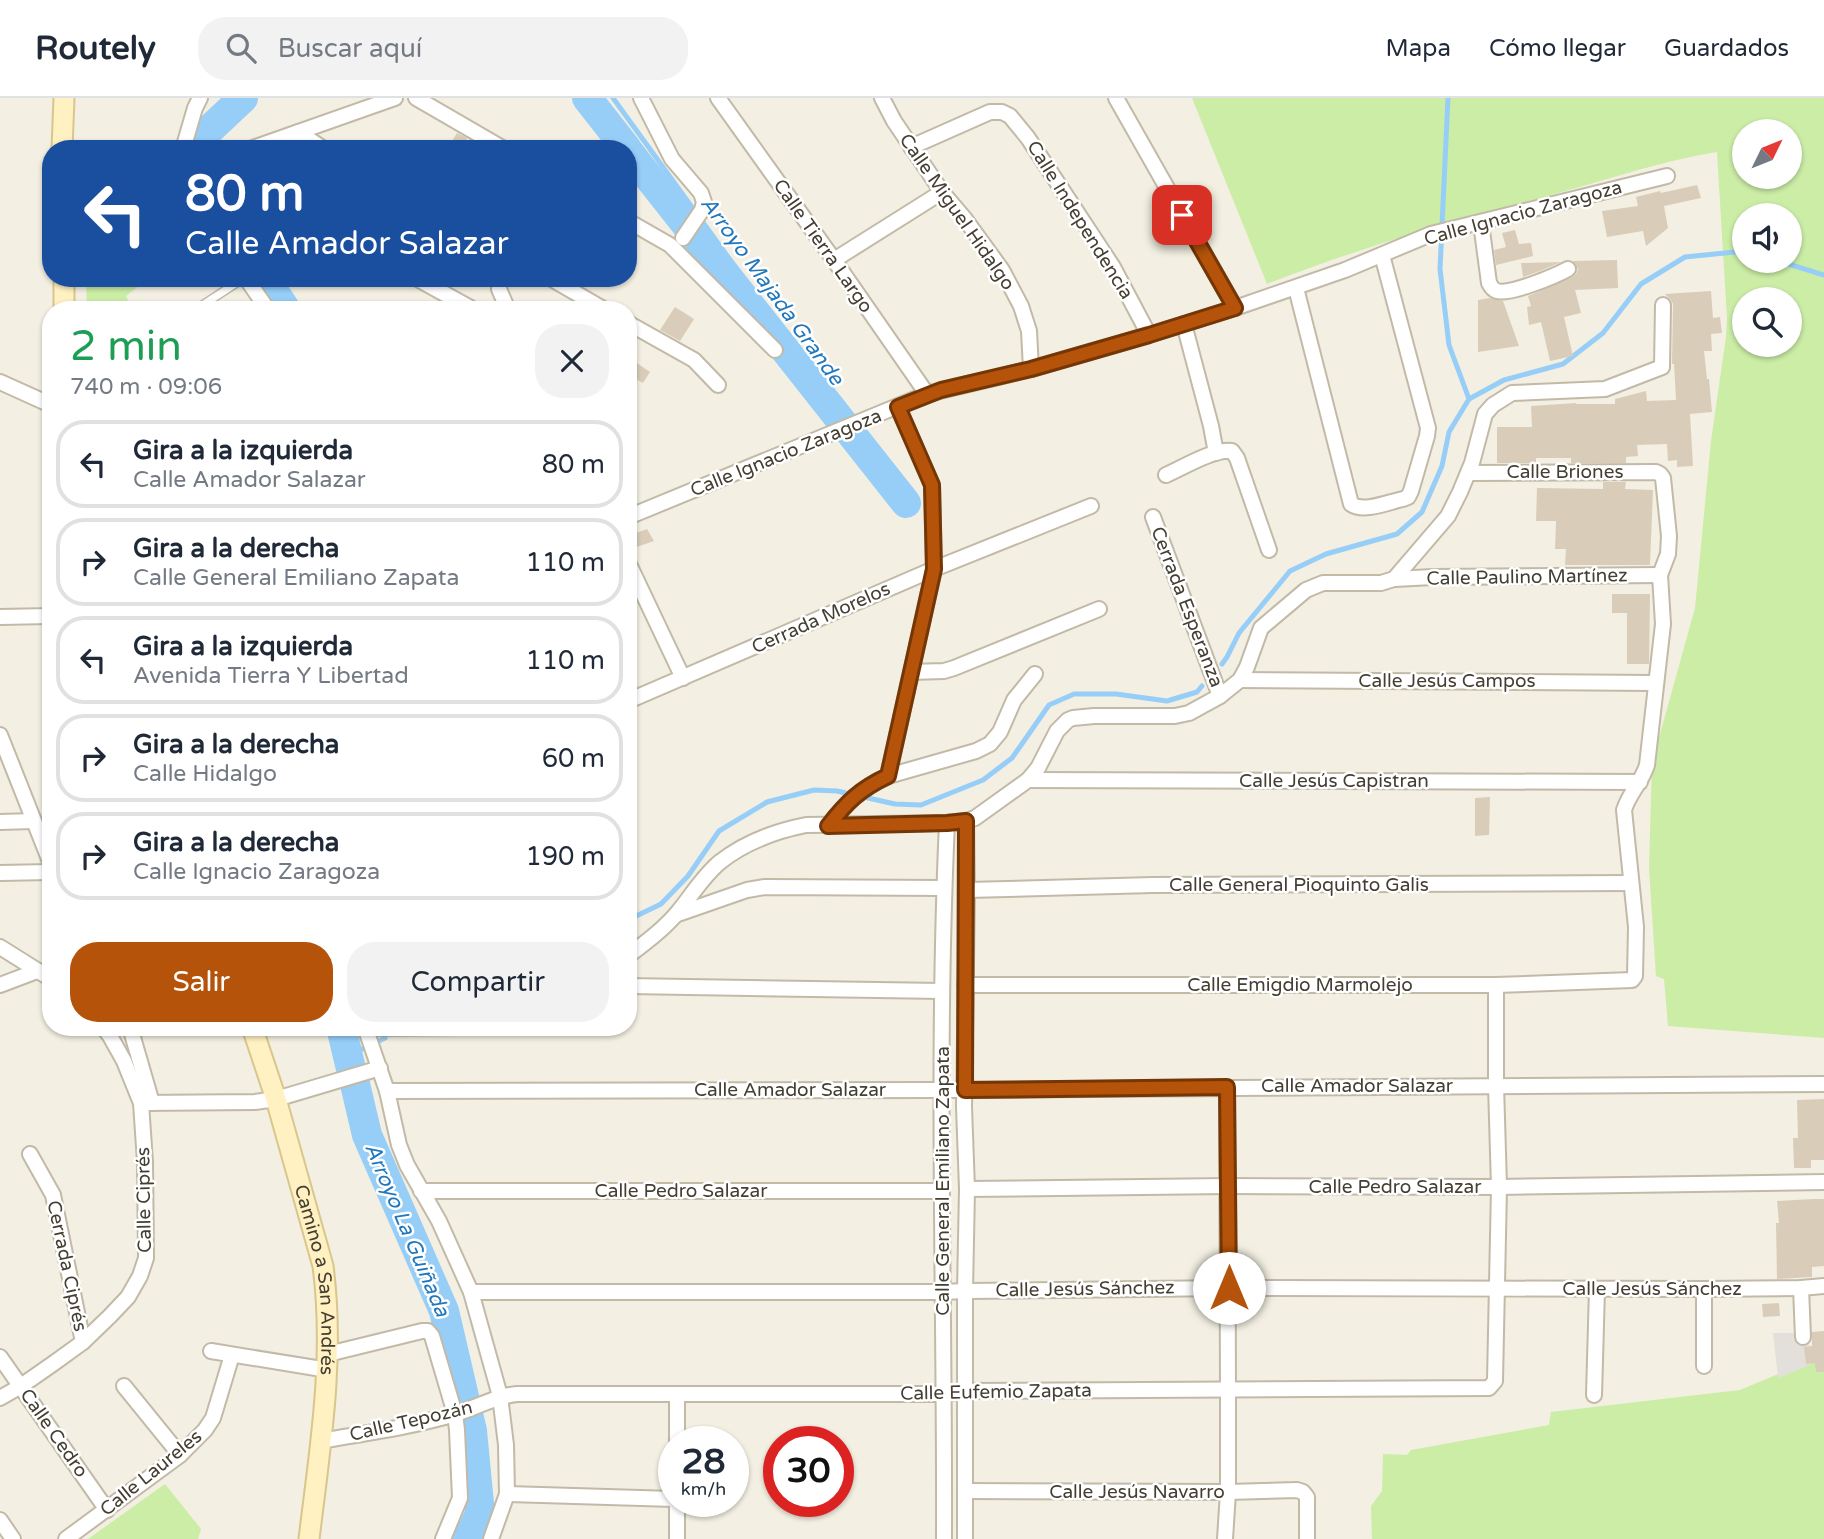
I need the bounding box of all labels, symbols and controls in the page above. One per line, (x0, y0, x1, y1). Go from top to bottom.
search box (198, 17, 688, 80)
text: Routely (35, 29, 156, 68)
icon: search (222, 29, 260, 67)
text: Buscar aquí (278, 33, 422, 64)
text: Mapa (1386, 34, 1451, 63)
text: Cómo llegar (1489, 34, 1626, 63)
text: Guardados (1664, 34, 1789, 63)
north arrow (1732, 119, 1802, 189)
map controls (1732, 119, 1802, 357)
street label: Calle Miguel Hidalgo (895, 130, 1019, 294)
street label: Calle Independencia (1022, 137, 1138, 303)
text: 80 m (185, 165, 304, 224)
icon: left (70, 168, 161, 259)
street label: Calle Tierra Largo (769, 175, 877, 317)
street label: Calle Ignacio Zaragoza (1422, 176, 1624, 250)
pin (1152, 185, 1212, 245)
water label: Arroyo Majada Grande (695, 192, 849, 391)
icon: arrive (1163, 196, 1201, 234)
button: sound (1732, 203, 1802, 273)
text: Calle Amador Salazar (185, 225, 509, 263)
button: search (1732, 287, 1802, 357)
text: 2 min (70, 321, 182, 372)
button: close (535, 324, 609, 398)
text: 740 m · 09:06 (70, 373, 222, 401)
street label: Calle Ignacio Zaragoza (687, 405, 885, 501)
text: Gira a la izquierda (133, 435, 353, 466)
icon: left (74, 445, 112, 483)
text: 80 m (542, 449, 605, 480)
street label: Calle Briones (1506, 461, 1624, 483)
text: Calle Amador Salazar (133, 466, 366, 494)
street label: Cerrada Esperanza (1146, 524, 1228, 690)
text: Gira a la derecha (133, 533, 339, 564)
icon: right (74, 543, 112, 581)
text: 110 m (525, 547, 605, 578)
text: Calle General Emiliano Zapata (133, 564, 459, 592)
street label: Calle Paulino Martínez (1426, 564, 1628, 590)
street label: Cerrada Morelos (748, 578, 894, 658)
text: Gira a la izquierda (133, 631, 353, 662)
icon: left (74, 641, 112, 679)
text: 110 m (525, 645, 605, 676)
text: Avenida Tierra Y Libertad (133, 662, 409, 690)
street label: Calle Jesús Campos (1358, 670, 1536, 692)
text: Gira a la derecha (133, 729, 339, 760)
icon: right (74, 739, 112, 777)
text: 60 m (542, 743, 605, 774)
text: Calle Hidalgo (133, 760, 277, 788)
street label: Calle Jesús Capistran (1239, 770, 1429, 792)
text: Gira a la derecha (133, 827, 339, 858)
icon: right (74, 837, 112, 875)
text: 190 m (525, 841, 605, 872)
text: Calle Ignacio Zaragoza (133, 858, 380, 886)
street label: Calle General Pioquinto Galis (1169, 874, 1429, 896)
button: Salir (70, 942, 333, 1022)
button: Compartir (347, 942, 609, 1022)
street label: Calle Emigdio Marmolejo (1187, 974, 1413, 996)
street label: Calle General Emiliano Zapata (932, 1046, 954, 1316)
street label: Calle Amador Salazar (1261, 1075, 1454, 1097)
street label: Calle Amador Salazar (694, 1079, 887, 1101)
water label: Arroyo La Guiñada (359, 1139, 455, 1322)
street label: Calle Ciprés (132, 1147, 156, 1253)
street label: Calle Pedro Salazar (1309, 1176, 1482, 1198)
street label: Calle Pedro Salazar (595, 1180, 768, 1202)
street label: Camino a San Andrés (290, 1182, 338, 1376)
street label: Cerrada Ciprés (42, 1199, 92, 1333)
position arrow (1192, 1251, 1266, 1325)
street label: Calle Jesús Sánchez (995, 1276, 1175, 1302)
street label: Calle Jesús Sánchez (1562, 1278, 1742, 1300)
street label: Calle Eufemio Zapata (900, 1379, 1092, 1405)
street label: Calle Cedro (15, 1384, 93, 1482)
street label: Calle Tepozán (347, 1396, 475, 1446)
street label: Calle Laureles (96, 1425, 206, 1521)
speed limit sign: 30 (763, 1426, 854, 1517)
text: 28 (682, 1441, 725, 1483)
text: km/h (681, 1478, 726, 1500)
street label: Calle Jesús Navarro (1049, 1481, 1225, 1503)

